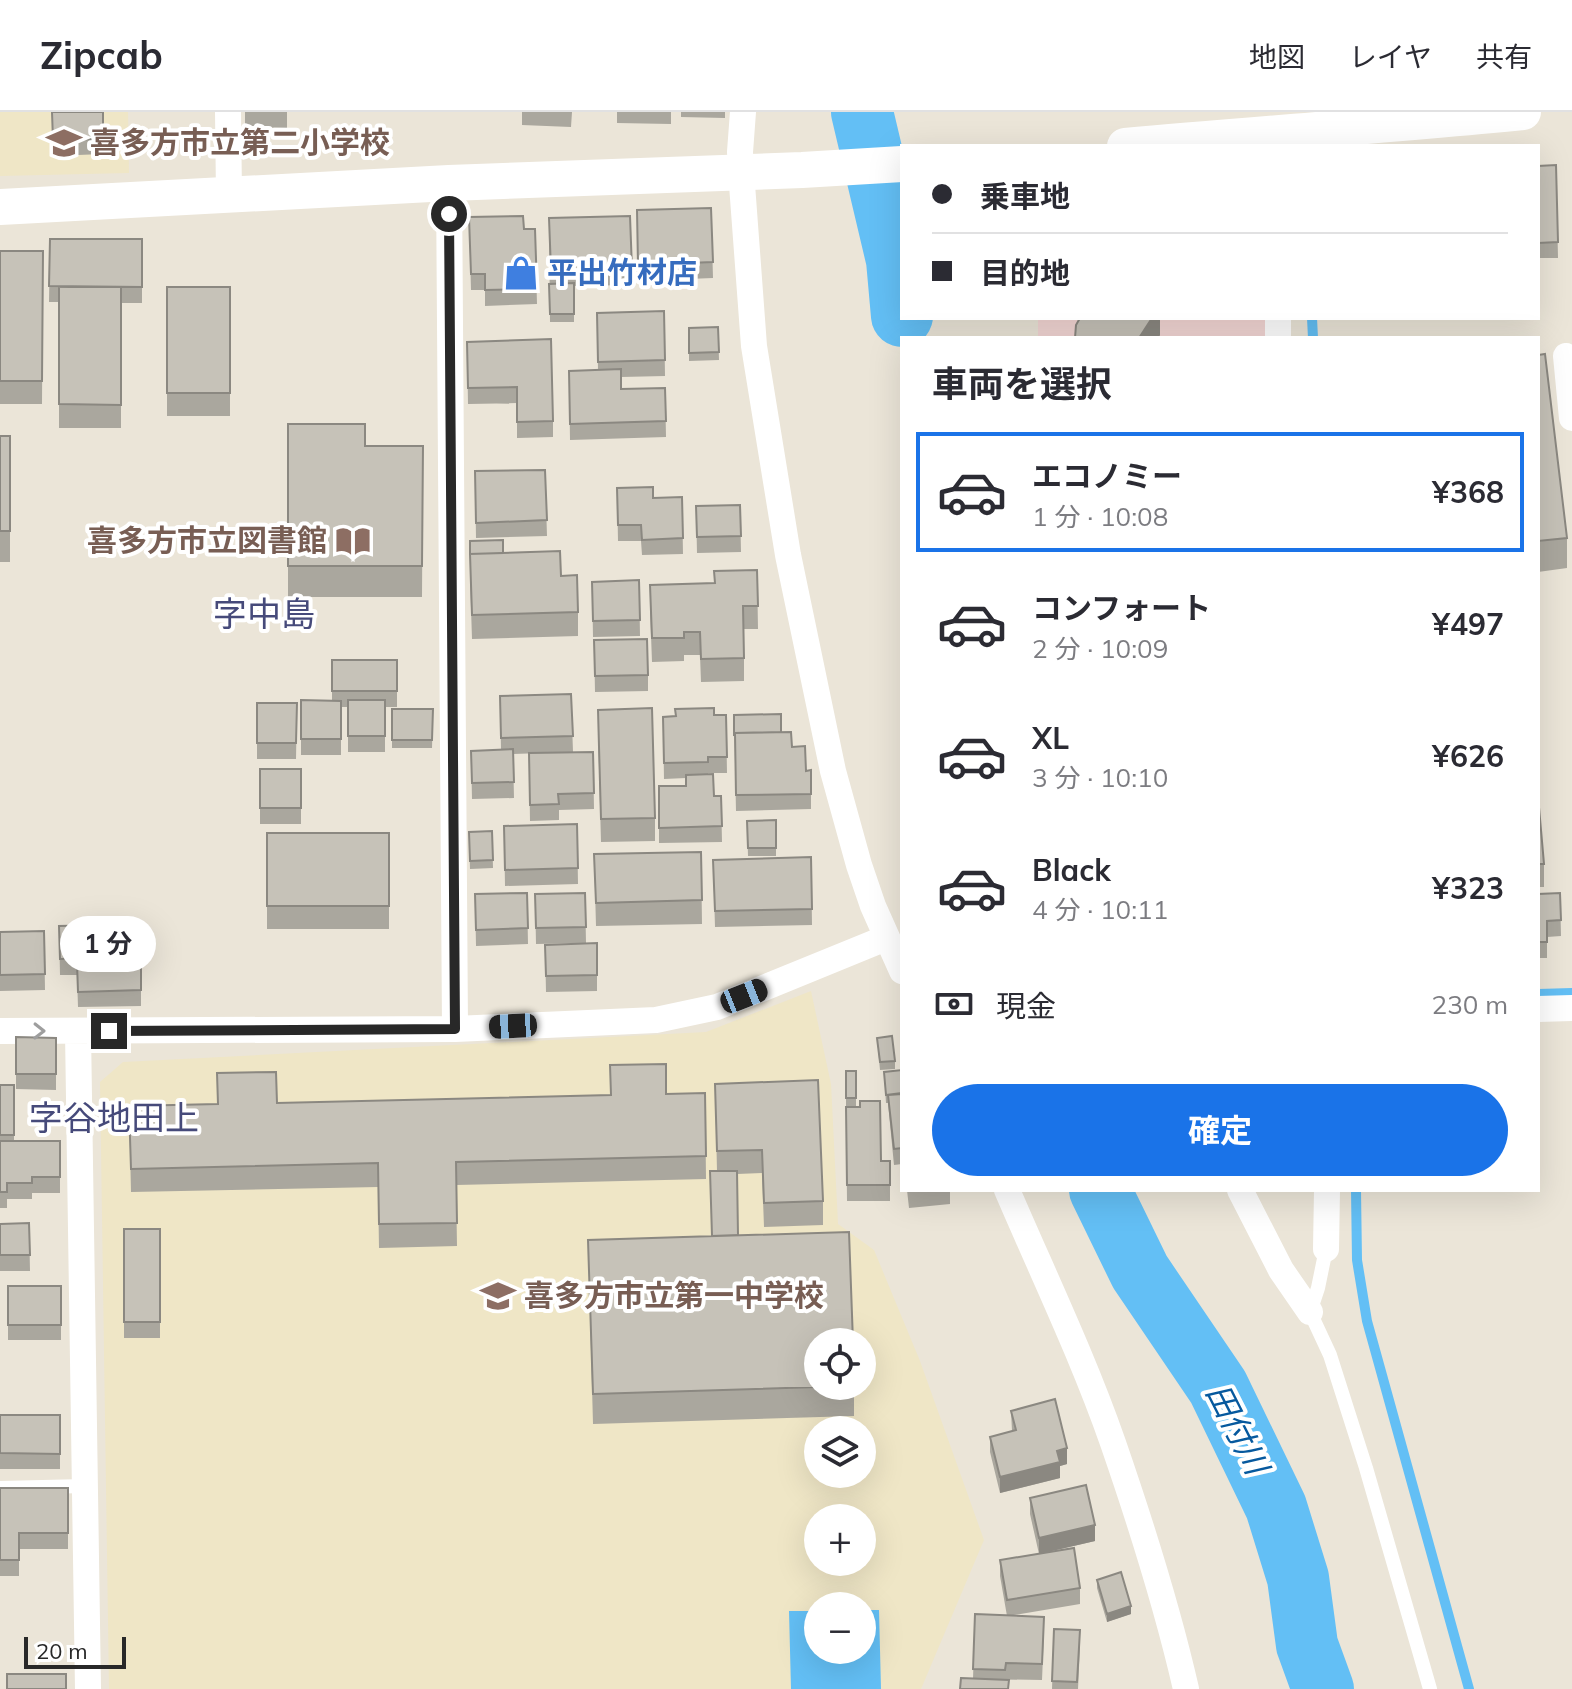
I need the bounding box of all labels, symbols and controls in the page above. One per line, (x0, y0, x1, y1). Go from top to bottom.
text: Zipcab (40, 31, 163, 79)
text: 地図 (1249, 39, 1305, 74)
text: レイヤ (1349, 39, 1432, 74)
text: 共有 (1476, 39, 1532, 74)
place label: 喜多方市立第二小学校 (90, 123, 390, 161)
school or university icon: 喜多方市立第二小学校 (45, 124, 83, 162)
text: 乗車地 (980, 177, 1070, 215)
route start (431, 196, 467, 232)
place label: 平出竹材店 (547, 253, 697, 291)
shop icon: 平出竹材店 (502, 254, 540, 292)
text: 目的地 (980, 254, 1070, 292)
text: 車両を選択 (932, 361, 1112, 406)
icon: car (936, 456, 1008, 528)
text: エコノミー (1032, 457, 1182, 495)
text: ¥368 (1432, 473, 1504, 511)
text: 1 分 · 10:08 (1032, 500, 1168, 533)
place label: 喜多方市立図書館 (87, 521, 327, 559)
library icon: 喜多方市立図書館 (334, 522, 372, 560)
icon: car (936, 588, 1008, 660)
text: コンフォート (1032, 589, 1211, 627)
district label: 字中島 (213, 592, 315, 635)
text: ¥497 (1432, 605, 1504, 643)
text: 2 分 · 10:09 (1032, 632, 1168, 665)
text: XL (1032, 719, 1069, 757)
icon: car (936, 720, 1008, 792)
text: ¥626 (1432, 737, 1504, 775)
text: 3 分 · 10:10 (1032, 761, 1168, 794)
text: Black (1032, 851, 1111, 889)
icon: car (936, 852, 1008, 924)
text: ¥323 (1432, 869, 1504, 907)
text: 4 分 · 10:11 (1032, 893, 1168, 926)
callout: 1 分 (61, 915, 157, 971)
text: 1 分 (84, 927, 132, 960)
car (717, 976, 771, 1016)
icon: cash (932, 982, 976, 1026)
text: 現金 (996, 987, 1056, 1025)
text: 230 m (1432, 988, 1508, 1021)
route end (91, 1013, 127, 1049)
car (488, 1013, 538, 1039)
one-way arrow (33, 1022, 46, 1040)
button: 確定 (932, 1084, 1508, 1176)
district label: 字谷地田上 (29, 1096, 199, 1139)
place label: 喜多方市立第一中学校 (524, 1276, 824, 1314)
school or university icon: 喜多方市立第一中学校 (479, 1277, 517, 1315)
map controls (804, 1328, 876, 1664)
button: locate (804, 1328, 876, 1400)
water label: 田付川 (1198, 1377, 1279, 1483)
button: layers (804, 1416, 876, 1488)
button: + (804, 1504, 876, 1576)
button: − (804, 1592, 876, 1664)
scale bar (24, 1633, 126, 1669)
text: 20 m (36, 1637, 87, 1665)

